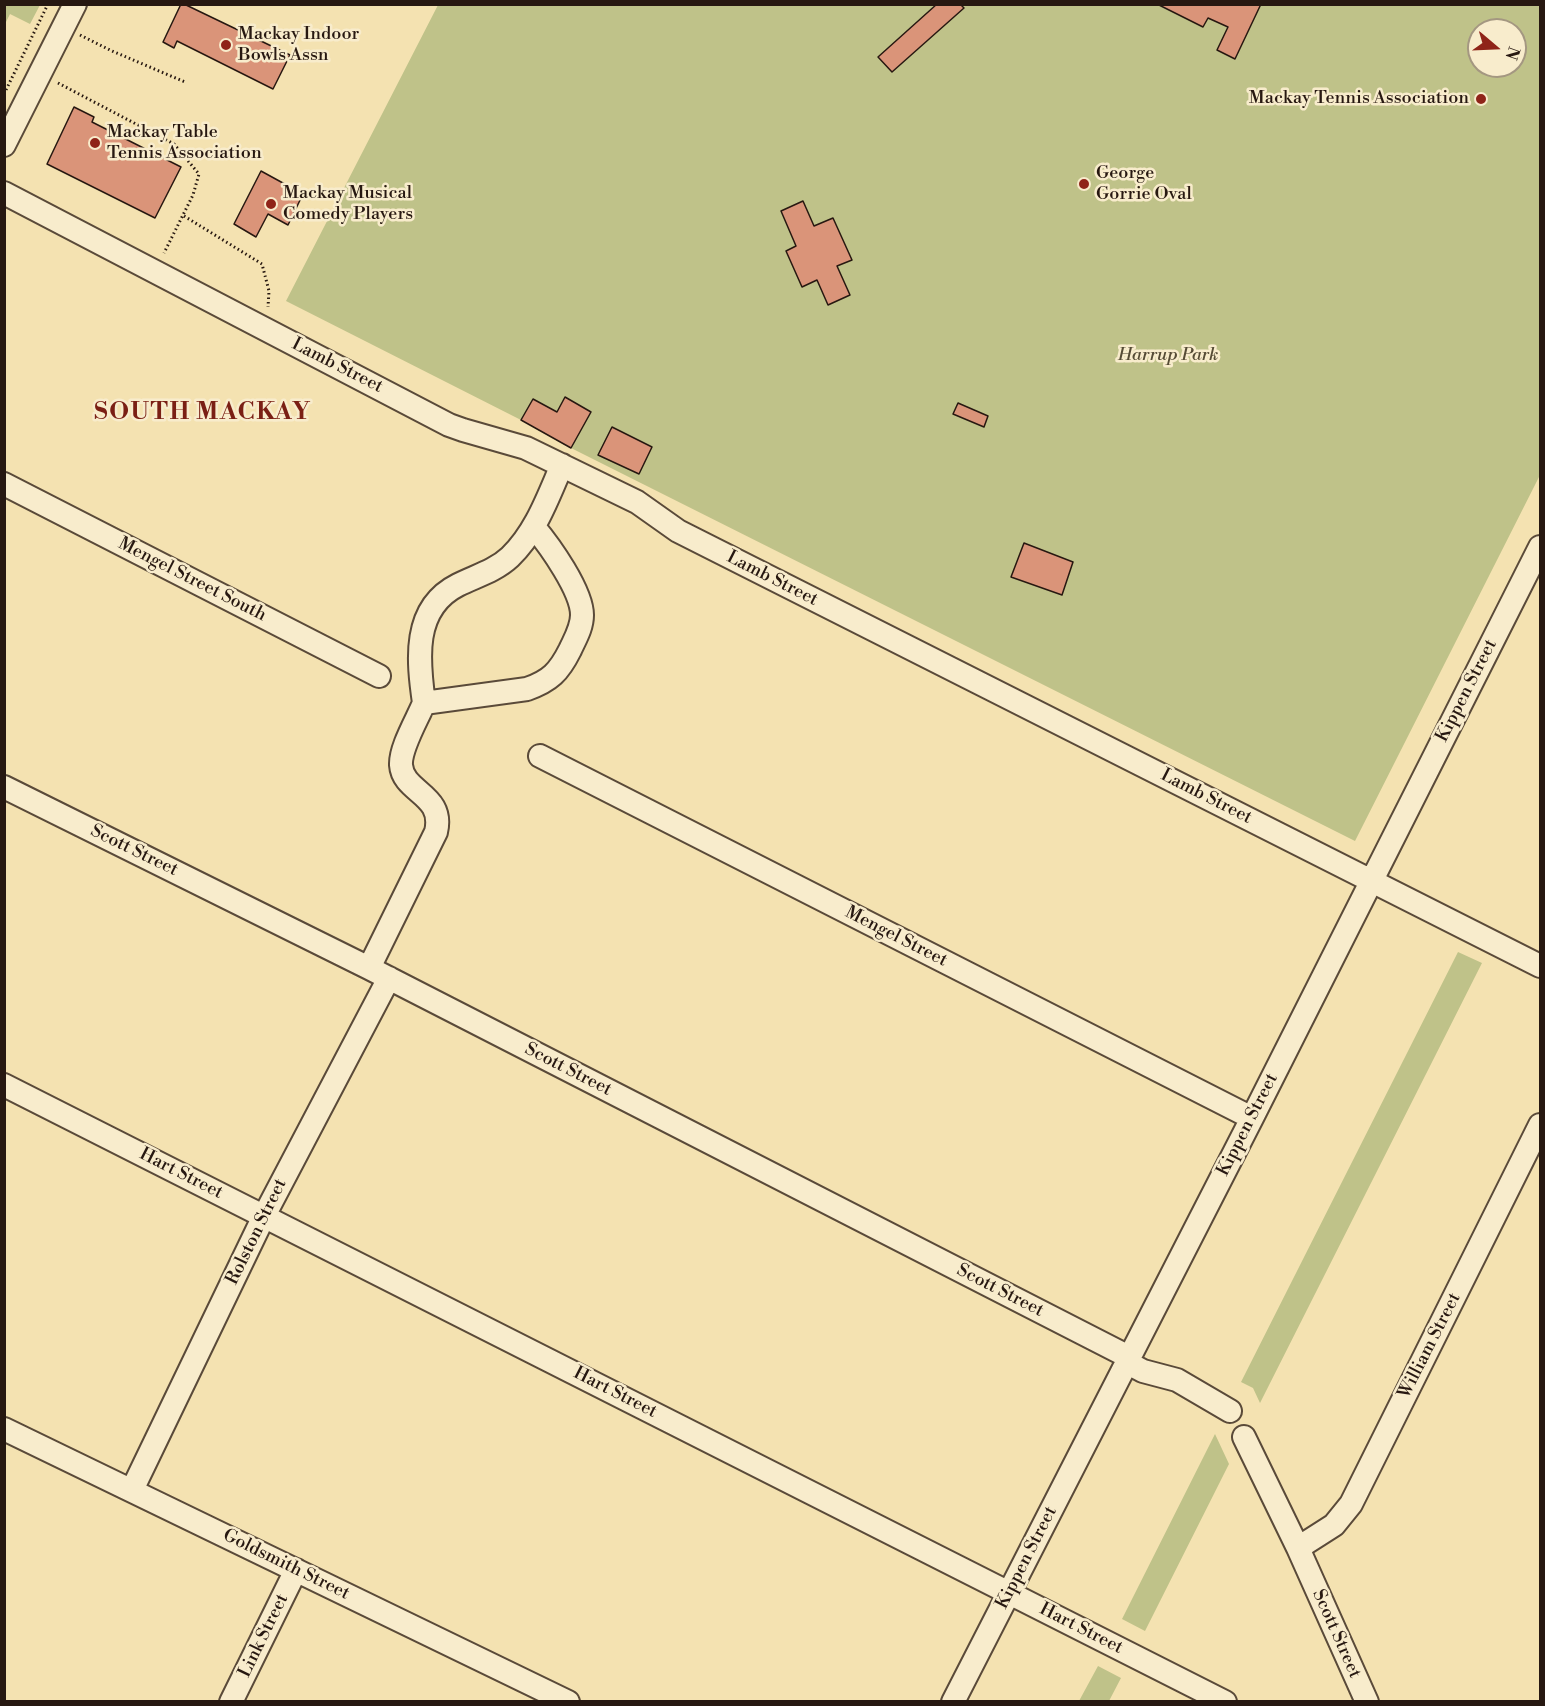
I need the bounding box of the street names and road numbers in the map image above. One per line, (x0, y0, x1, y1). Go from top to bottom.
street label: Lamb Street (288, 334, 386, 398)
street label: Mengel Street South (114, 533, 270, 627)
street label: Lamb Street (723, 547, 821, 611)
street label: Kippen Street (1432, 636, 1502, 746)
street label: Lamb Street (1157, 765, 1255, 829)
street label: Scott Street (87, 821, 181, 881)
street label: Mengel Street (841, 902, 951, 972)
street label: Scott Street (521, 1039, 615, 1101)
street label: Kippen Street (1213, 1070, 1283, 1180)
street label: Hart Street (136, 1144, 226, 1204)
street label: Rolston Street (222, 1175, 292, 1289)
street label: Scott Street (953, 1260, 1047, 1322)
street label: William Street (1394, 1290, 1466, 1402)
street label: Hart Street (570, 1363, 660, 1423)
street label: Kippen Street (992, 1503, 1062, 1613)
street label: Goldsmith Street (219, 1525, 353, 1605)
street label: Scott Street (1307, 1586, 1365, 1682)
street label: Link Street (234, 1591, 294, 1681)
street label: Hart Street (1036, 1599, 1126, 1659)

